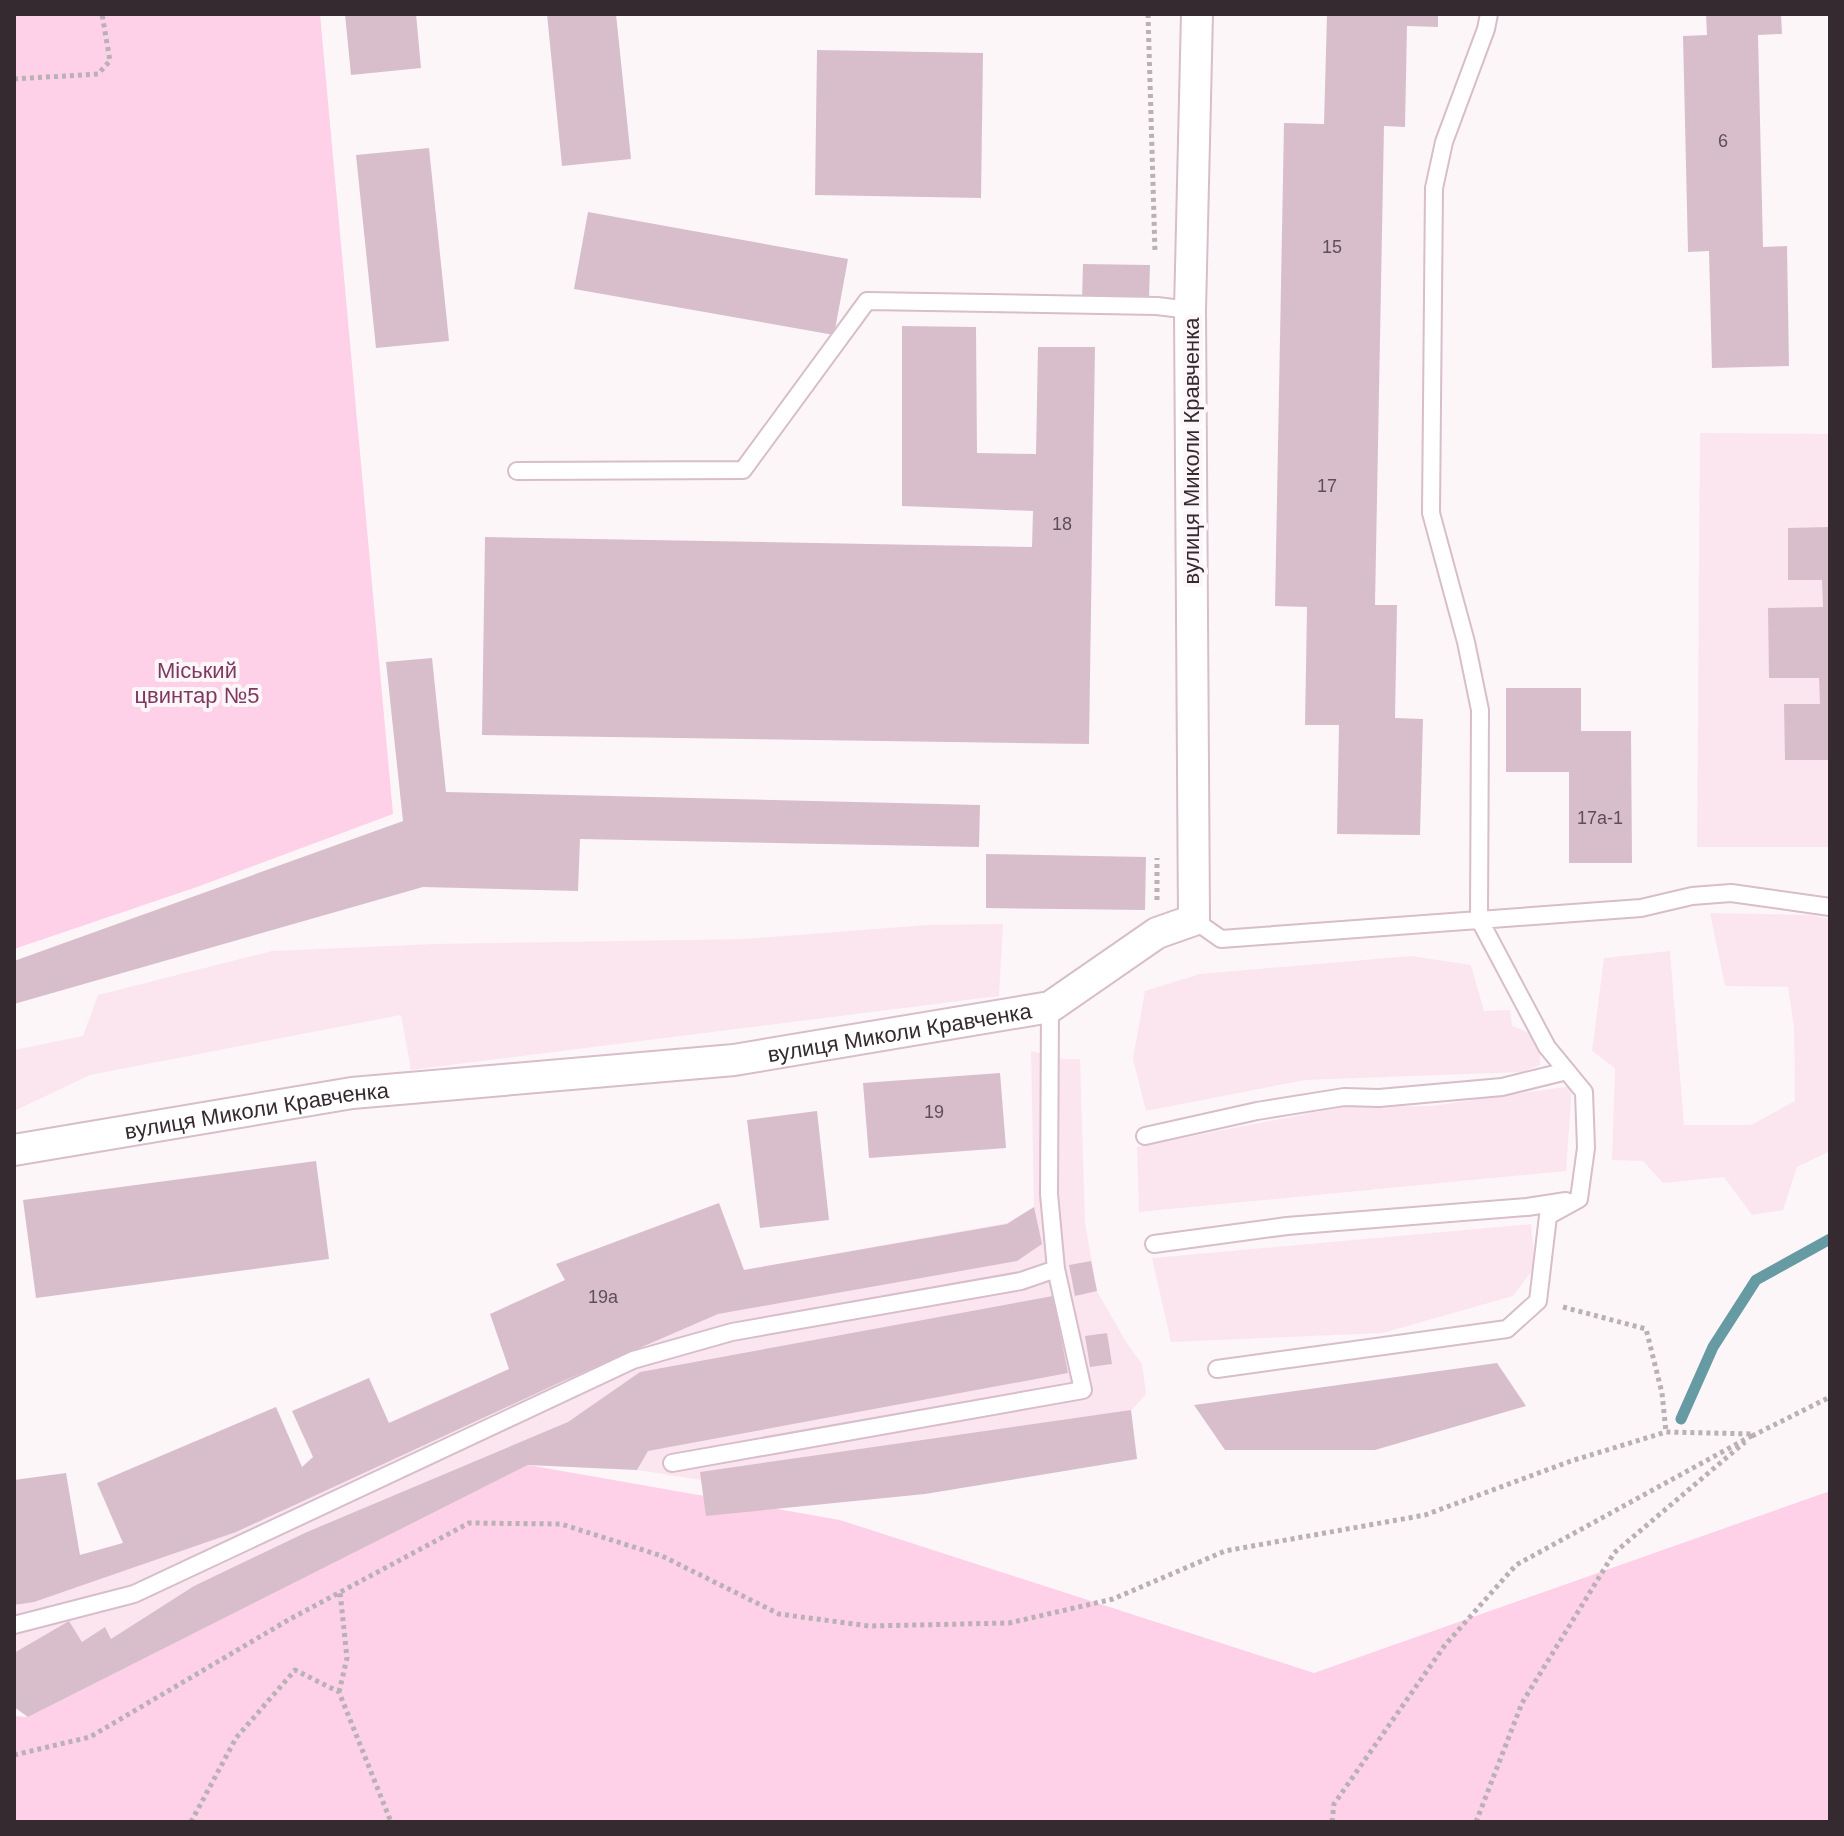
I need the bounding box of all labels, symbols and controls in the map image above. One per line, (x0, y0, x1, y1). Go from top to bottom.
house number: 6 (1718, 131, 1728, 151)
house number: 15 (1322, 237, 1342, 257)
street label: вулиця Миколи Кравченка (1179, 317, 1204, 585)
house number: 17 (1317, 476, 1337, 496)
house number: 18 (1052, 514, 1072, 534)
park label: Міський цвинтар №5 (135, 658, 259, 708)
house number: 17а-1 (1577, 808, 1623, 828)
street label: вулиця Миколи Кравченка (766, 998, 1034, 1067)
street label: вулиця Миколи Кравченка (123, 1077, 391, 1144)
house number: 19 (924, 1102, 944, 1122)
house number: 19а (588, 1287, 619, 1307)

